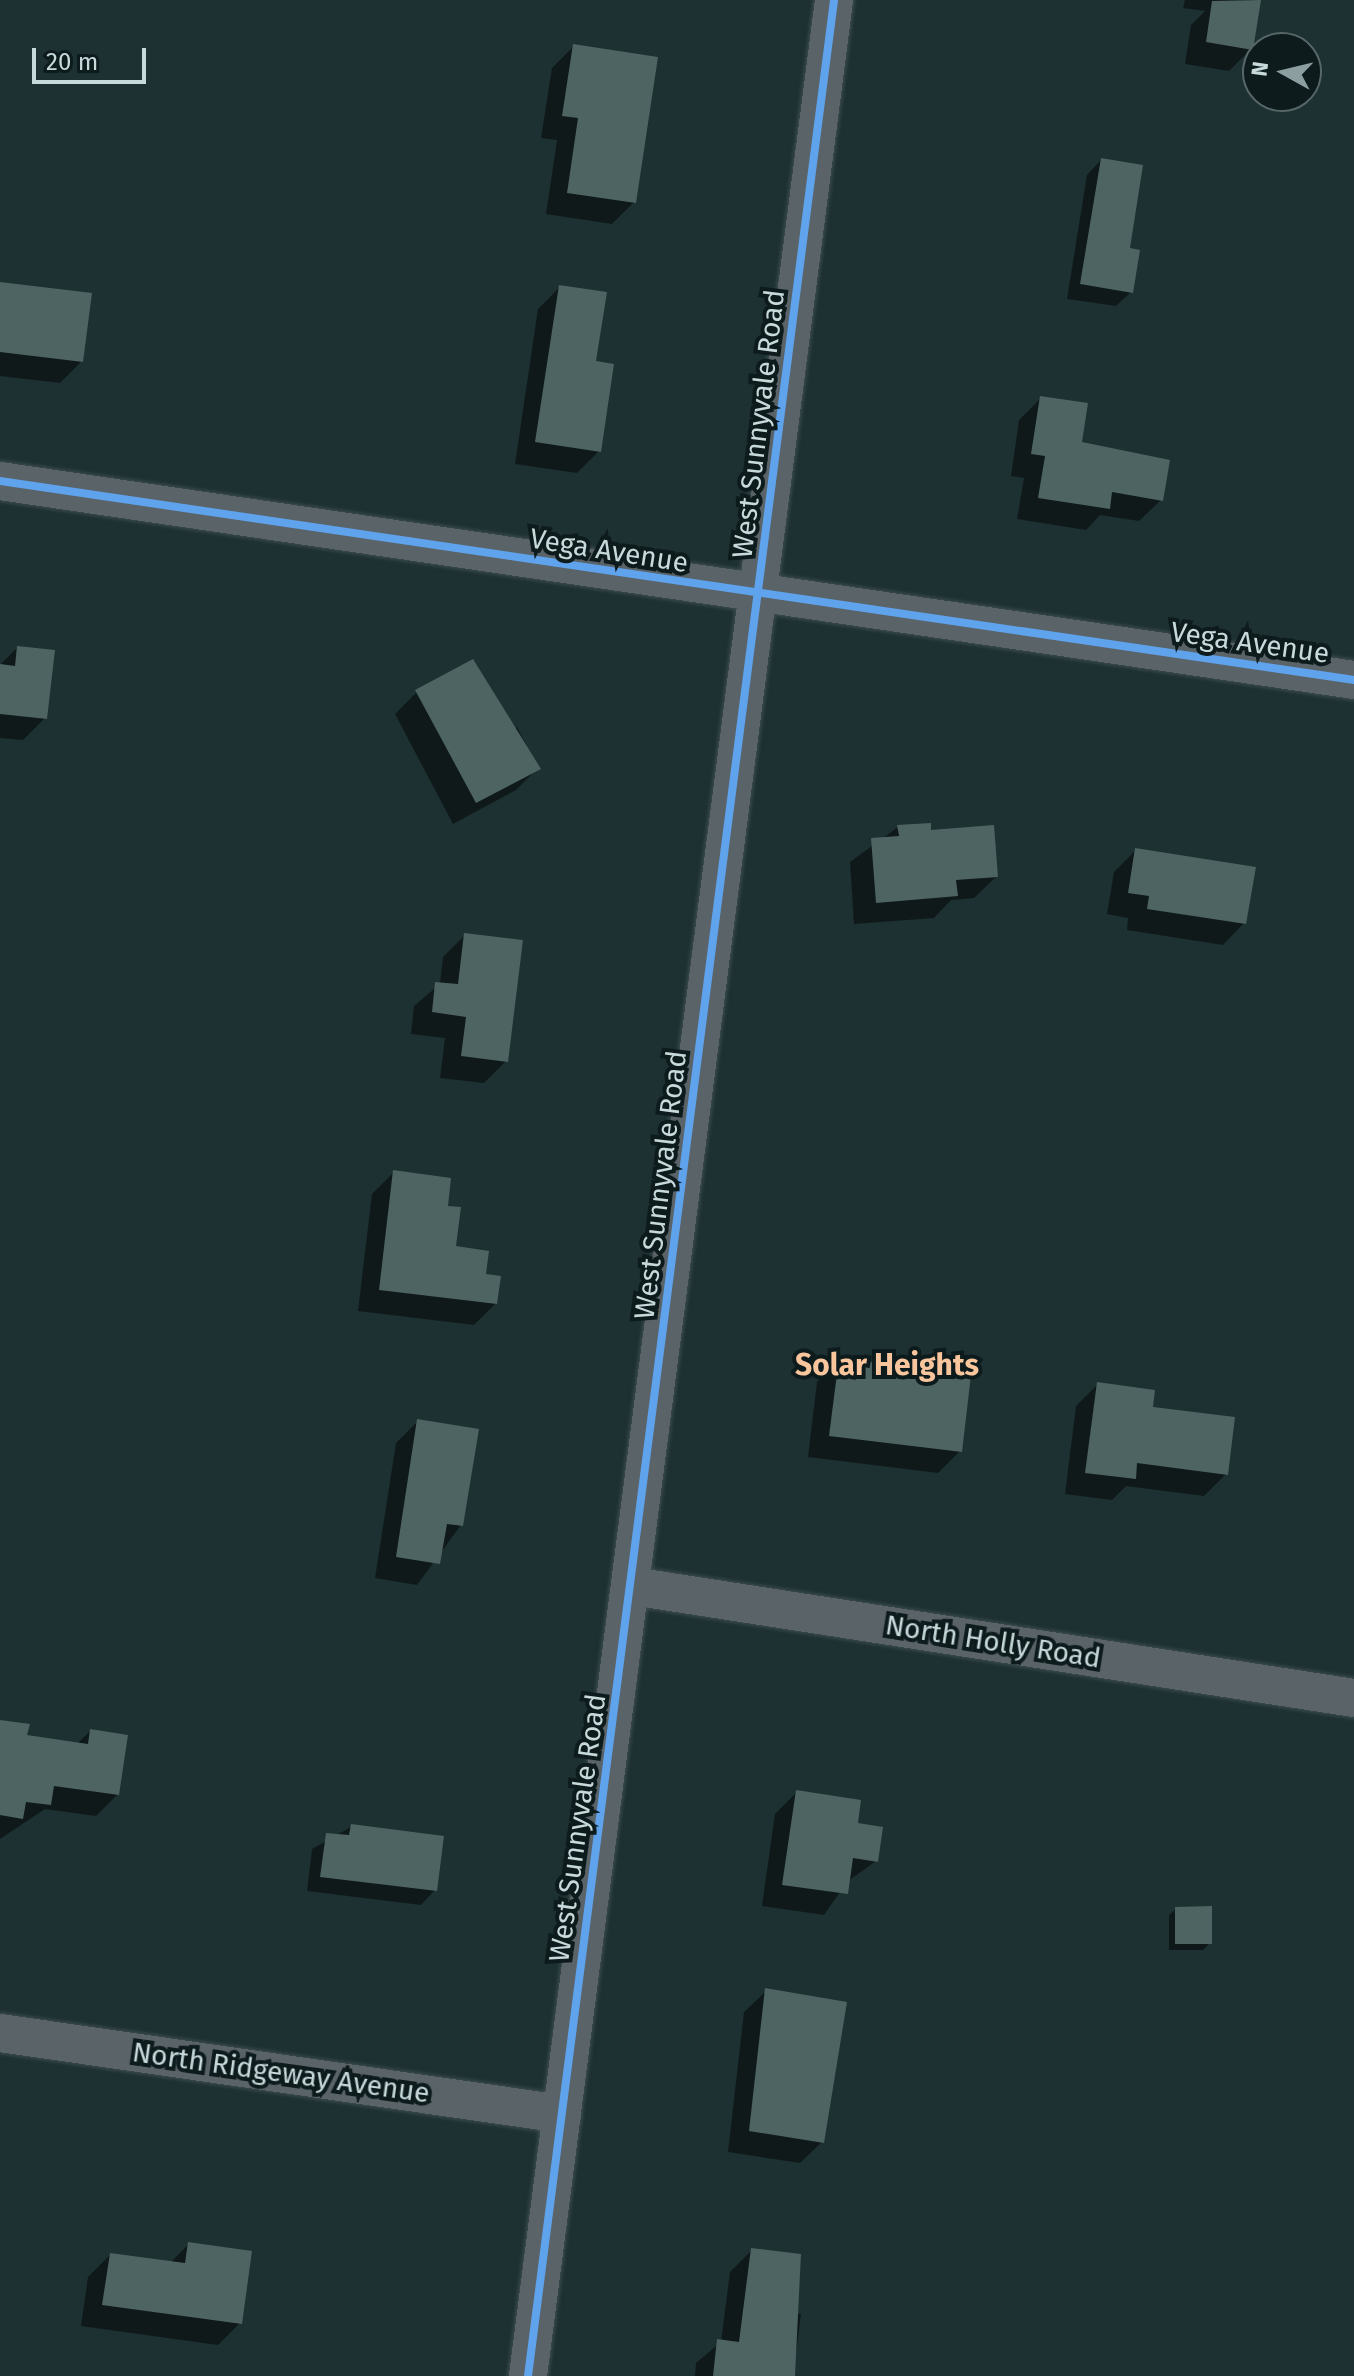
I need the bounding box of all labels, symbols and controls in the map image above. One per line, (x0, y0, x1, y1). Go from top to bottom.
scale bar (36, 32, 150, 82)
north arrow (1242, 32, 1322, 112)
text: 20 m (46, 48, 98, 76)
text: N (1245, 60, 1274, 78)
street label: West Sunnyvale Road (726, 288, 792, 560)
street label: Vega Avenue (527, 522, 691, 580)
street label: Vega Avenue (1169, 615, 1331, 671)
street label: West Sunnyvale Road (628, 1049, 694, 1321)
district label: Solar Heights (795, 1347, 979, 1383)
street label: North Holly Road (883, 1608, 1103, 1676)
street label: West Sunnyvale Road (543, 1692, 613, 1964)
street label: North Ridgeway Avenue (130, 2035, 432, 2111)

